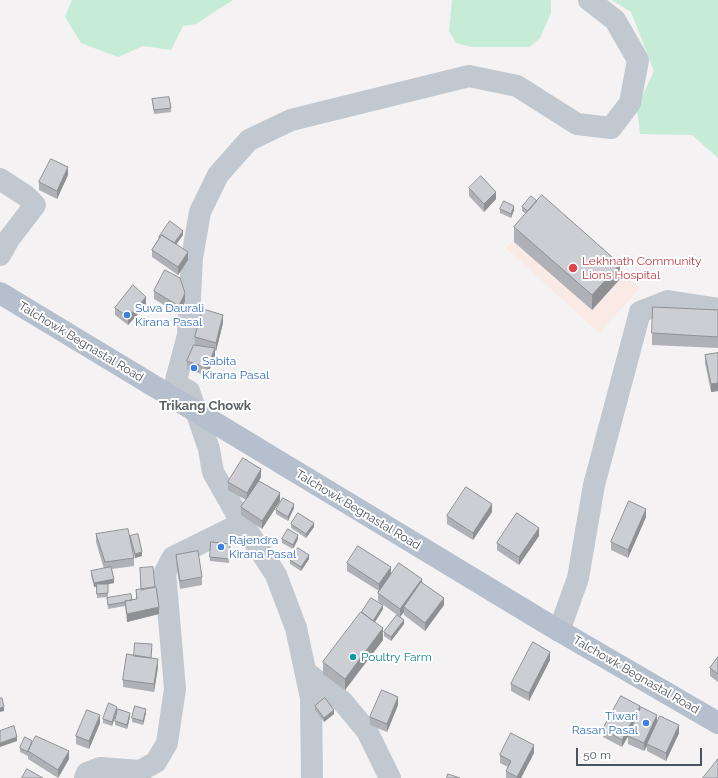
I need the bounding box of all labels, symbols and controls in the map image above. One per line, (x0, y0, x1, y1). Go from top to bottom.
place label: Lekhnath Community Lions Hospital (582, 254, 702, 282)
marker: Lekhnath Community Lions Hospital (567, 262, 579, 274)
street label: Talchowk Begnastal Road (16, 299, 146, 385)
place label: Suva Daurali Kirana Pasal (135, 301, 204, 329)
marker: Suva Daurali Kirana Pasal (122, 310, 132, 320)
place label: Sabita Kirana Pasal (202, 354, 269, 382)
marker: Sabita Kirana Pasal (189, 363, 199, 373)
district label: Trikang Chowk (159, 398, 251, 414)
street label: Talchowk Begnastal Road (293, 467, 423, 553)
place label: Rajendra Kirana Pasal (229, 533, 296, 561)
marker: Rajendra Kirana Pasal (216, 542, 226, 552)
street label: Talchowk Begnastal Road (570, 633, 702, 717)
place label: Poultry Farm (361, 650, 432, 664)
marker: Poultry Farm (348, 652, 358, 662)
place label: Tiwari Rasan Pasal (572, 709, 638, 737)
marker: Tiwari Rasan Pasal (641, 718, 651, 728)
scale bar (578, 740, 704, 766)
text: 50 m (583, 748, 611, 762)

